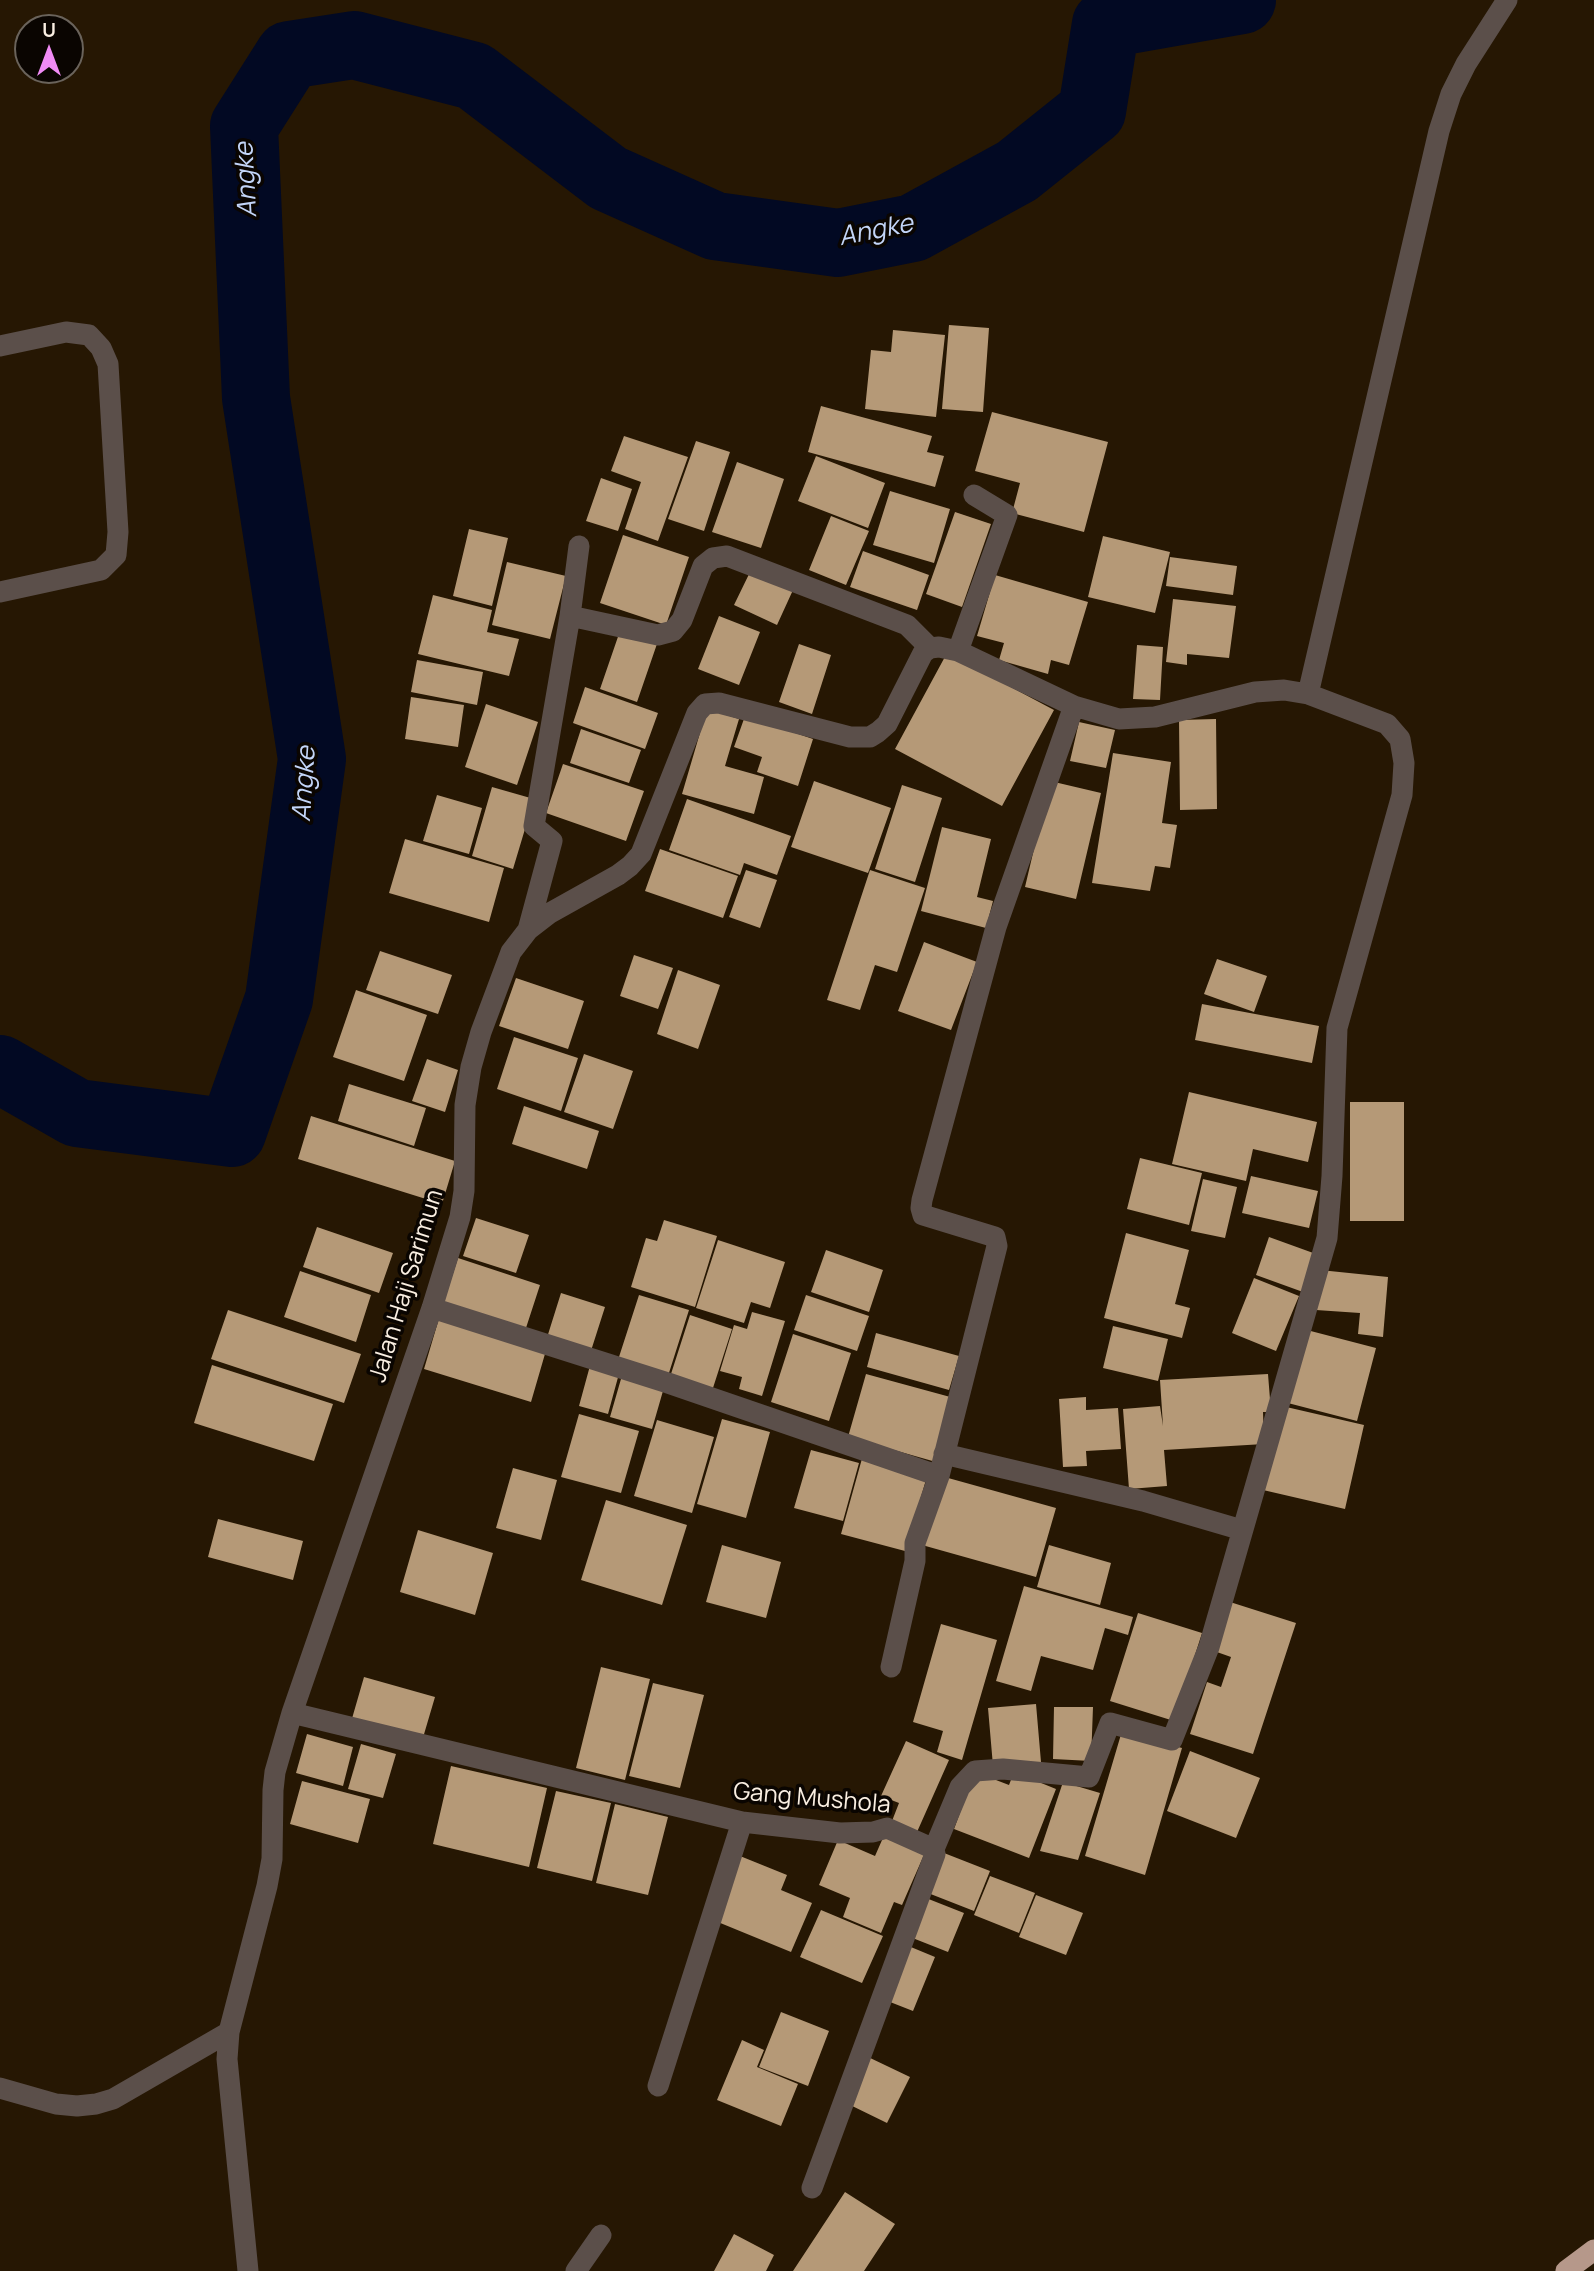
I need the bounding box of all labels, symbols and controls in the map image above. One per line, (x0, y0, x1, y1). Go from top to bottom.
north arrow (14, 14, 84, 84)
text: U (42, 17, 56, 43)
water label: Angke (229, 142, 265, 218)
water label: Angke (836, 209, 916, 253)
water label: Angke (287, 745, 323, 823)
street label: Jalan Haji Sarimun (364, 1186, 450, 1386)
street label: Gang Mushola (732, 1778, 892, 1820)

